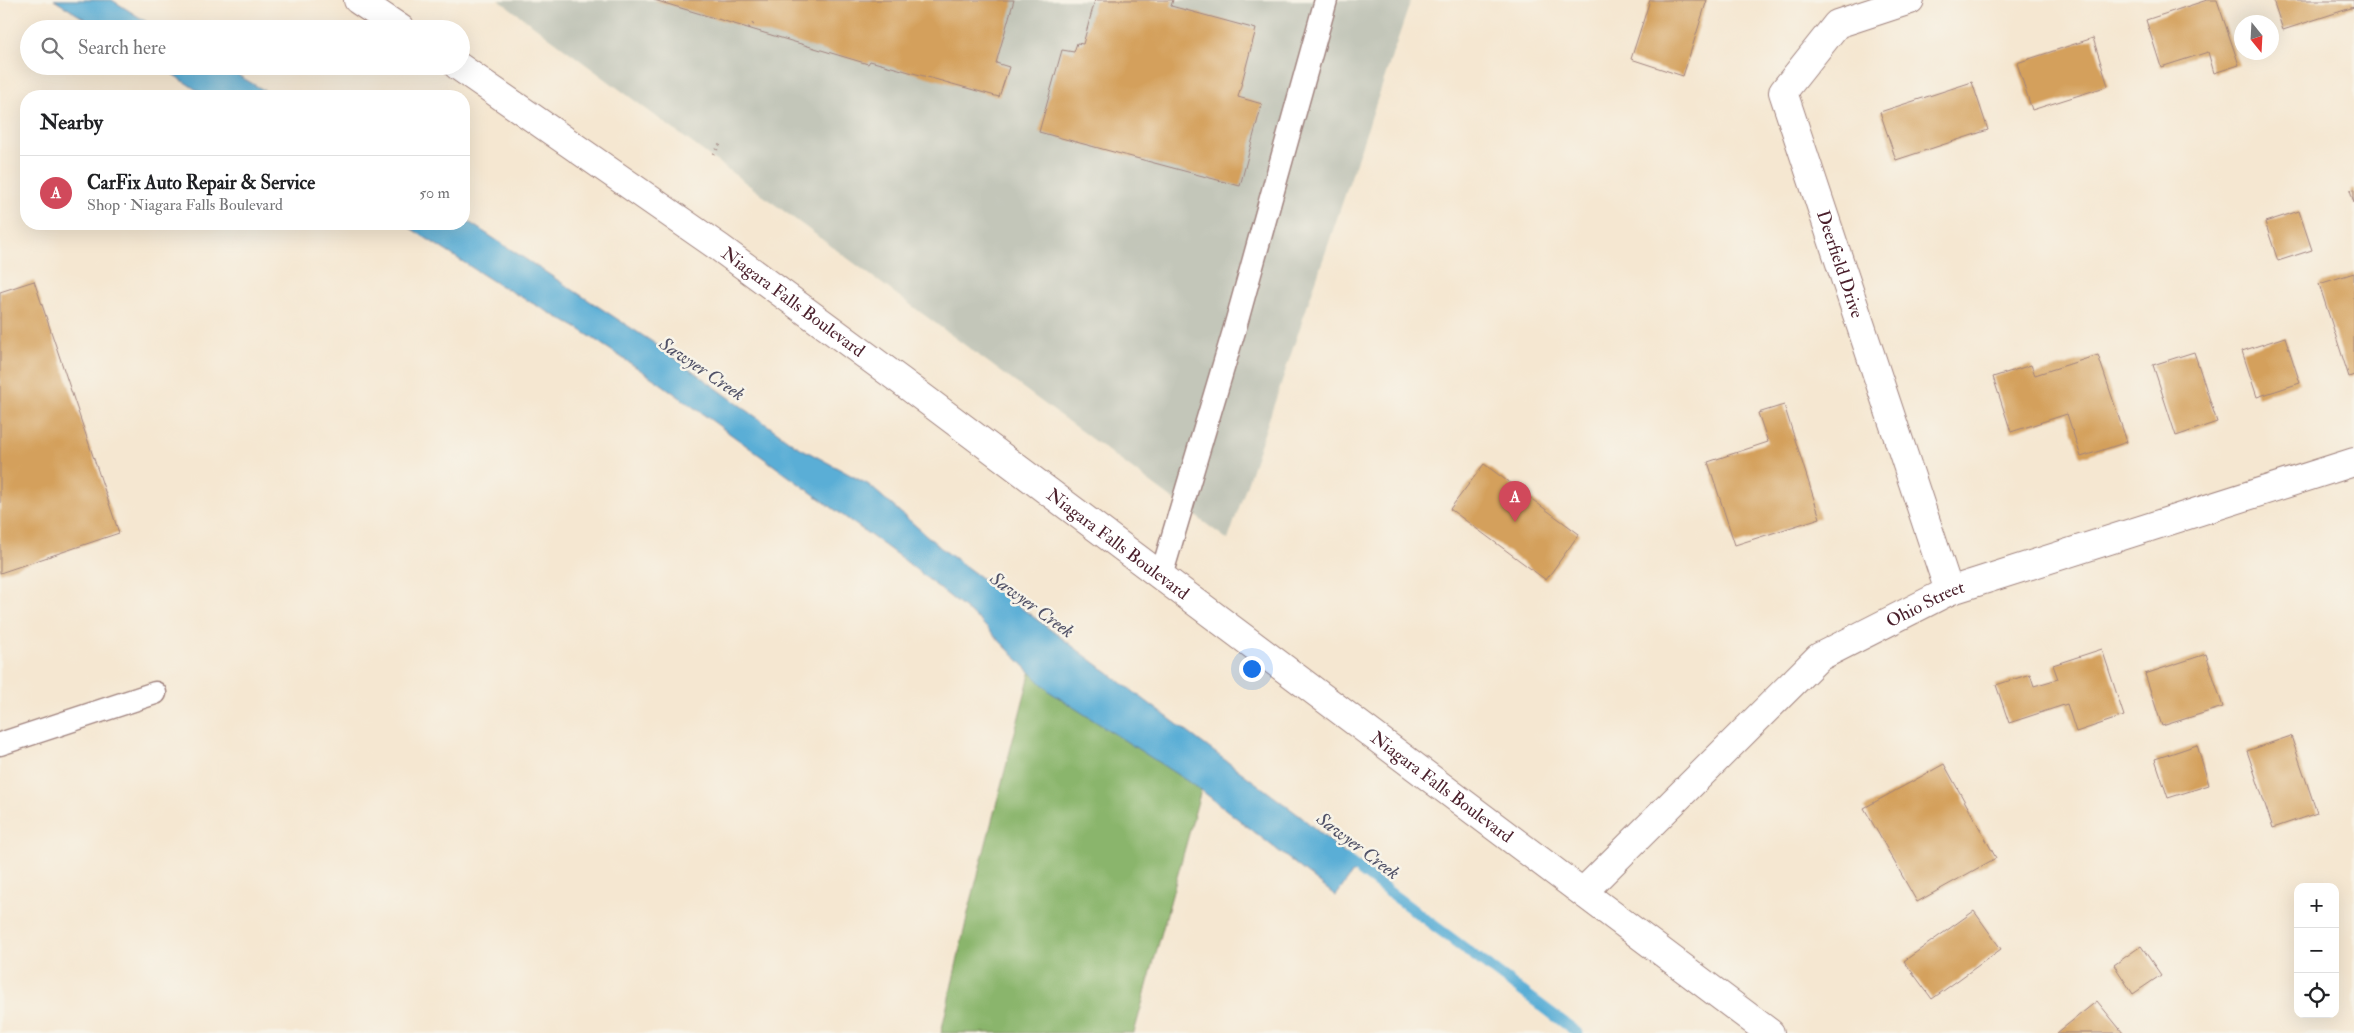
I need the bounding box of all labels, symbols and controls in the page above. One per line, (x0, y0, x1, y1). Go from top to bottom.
north arrow (2234, 15, 2279, 60)
search box (20, 20, 470, 75)
icon: search (38, 34, 66, 62)
text: Search here (78, 36, 166, 60)
text: Nearby (40, 109, 103, 136)
text: CarFix Auto Repair & Service (87, 171, 315, 195)
text: A (51, 183, 61, 203)
text: 50 m (419, 183, 450, 203)
text: Shop · Niagara Falls Boulevard (87, 195, 283, 215)
street label: Deerfield Drive (1812, 207, 1869, 321)
street label: Niagara Falls Boulevard (717, 242, 870, 362)
water label: Sawyer Creek (654, 331, 749, 406)
pin: A (1499, 481, 1531, 522)
street label: Niagara Falls Boulevard (1042, 483, 1194, 605)
water label: Sawyer Creek (984, 566, 1079, 644)
street label: Ohio Street (1882, 575, 1967, 633)
your location (1239, 656, 1265, 682)
street label: Niagara Falls Boulevard (1366, 726, 1518, 848)
water label: Sawyer Creek (1311, 806, 1404, 885)
map controls (2294, 883, 2339, 1018)
button: + (2294, 883, 2339, 928)
button: − (2294, 928, 2339, 973)
button: locate (2294, 973, 2339, 1018)

